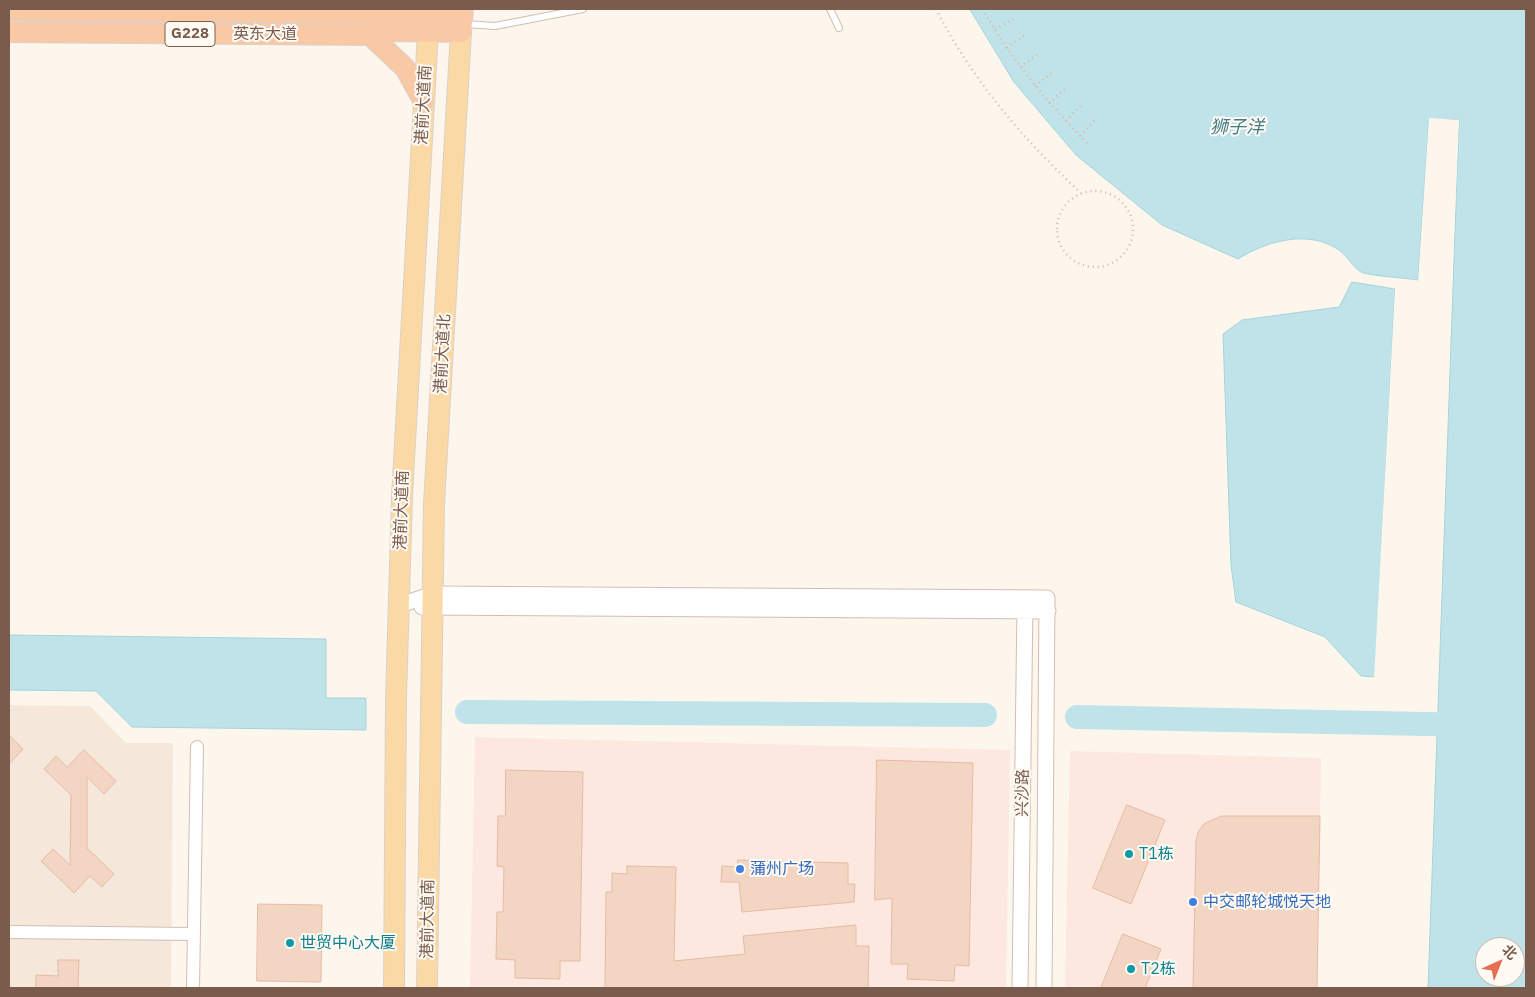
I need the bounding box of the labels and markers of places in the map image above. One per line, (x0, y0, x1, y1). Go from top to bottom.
place label: T1栋 (1139, 844, 1174, 864)
marker: T1栋 (1123, 848, 1135, 860)
place label: 蒲州广场 (750, 859, 814, 879)
marker: 蒲州广场 (734, 863, 746, 875)
place label: 中交邮轮城悦天地 (1203, 892, 1331, 912)
marker: 中交邮轮城悦天地 (1187, 896, 1199, 908)
place label: 世贸中心大厦 (300, 933, 396, 953)
marker: 世贸中心大厦 (284, 937, 296, 949)
place label: T2栋 (1141, 959, 1176, 979)
marker: T2栋 (1125, 963, 1137, 975)

